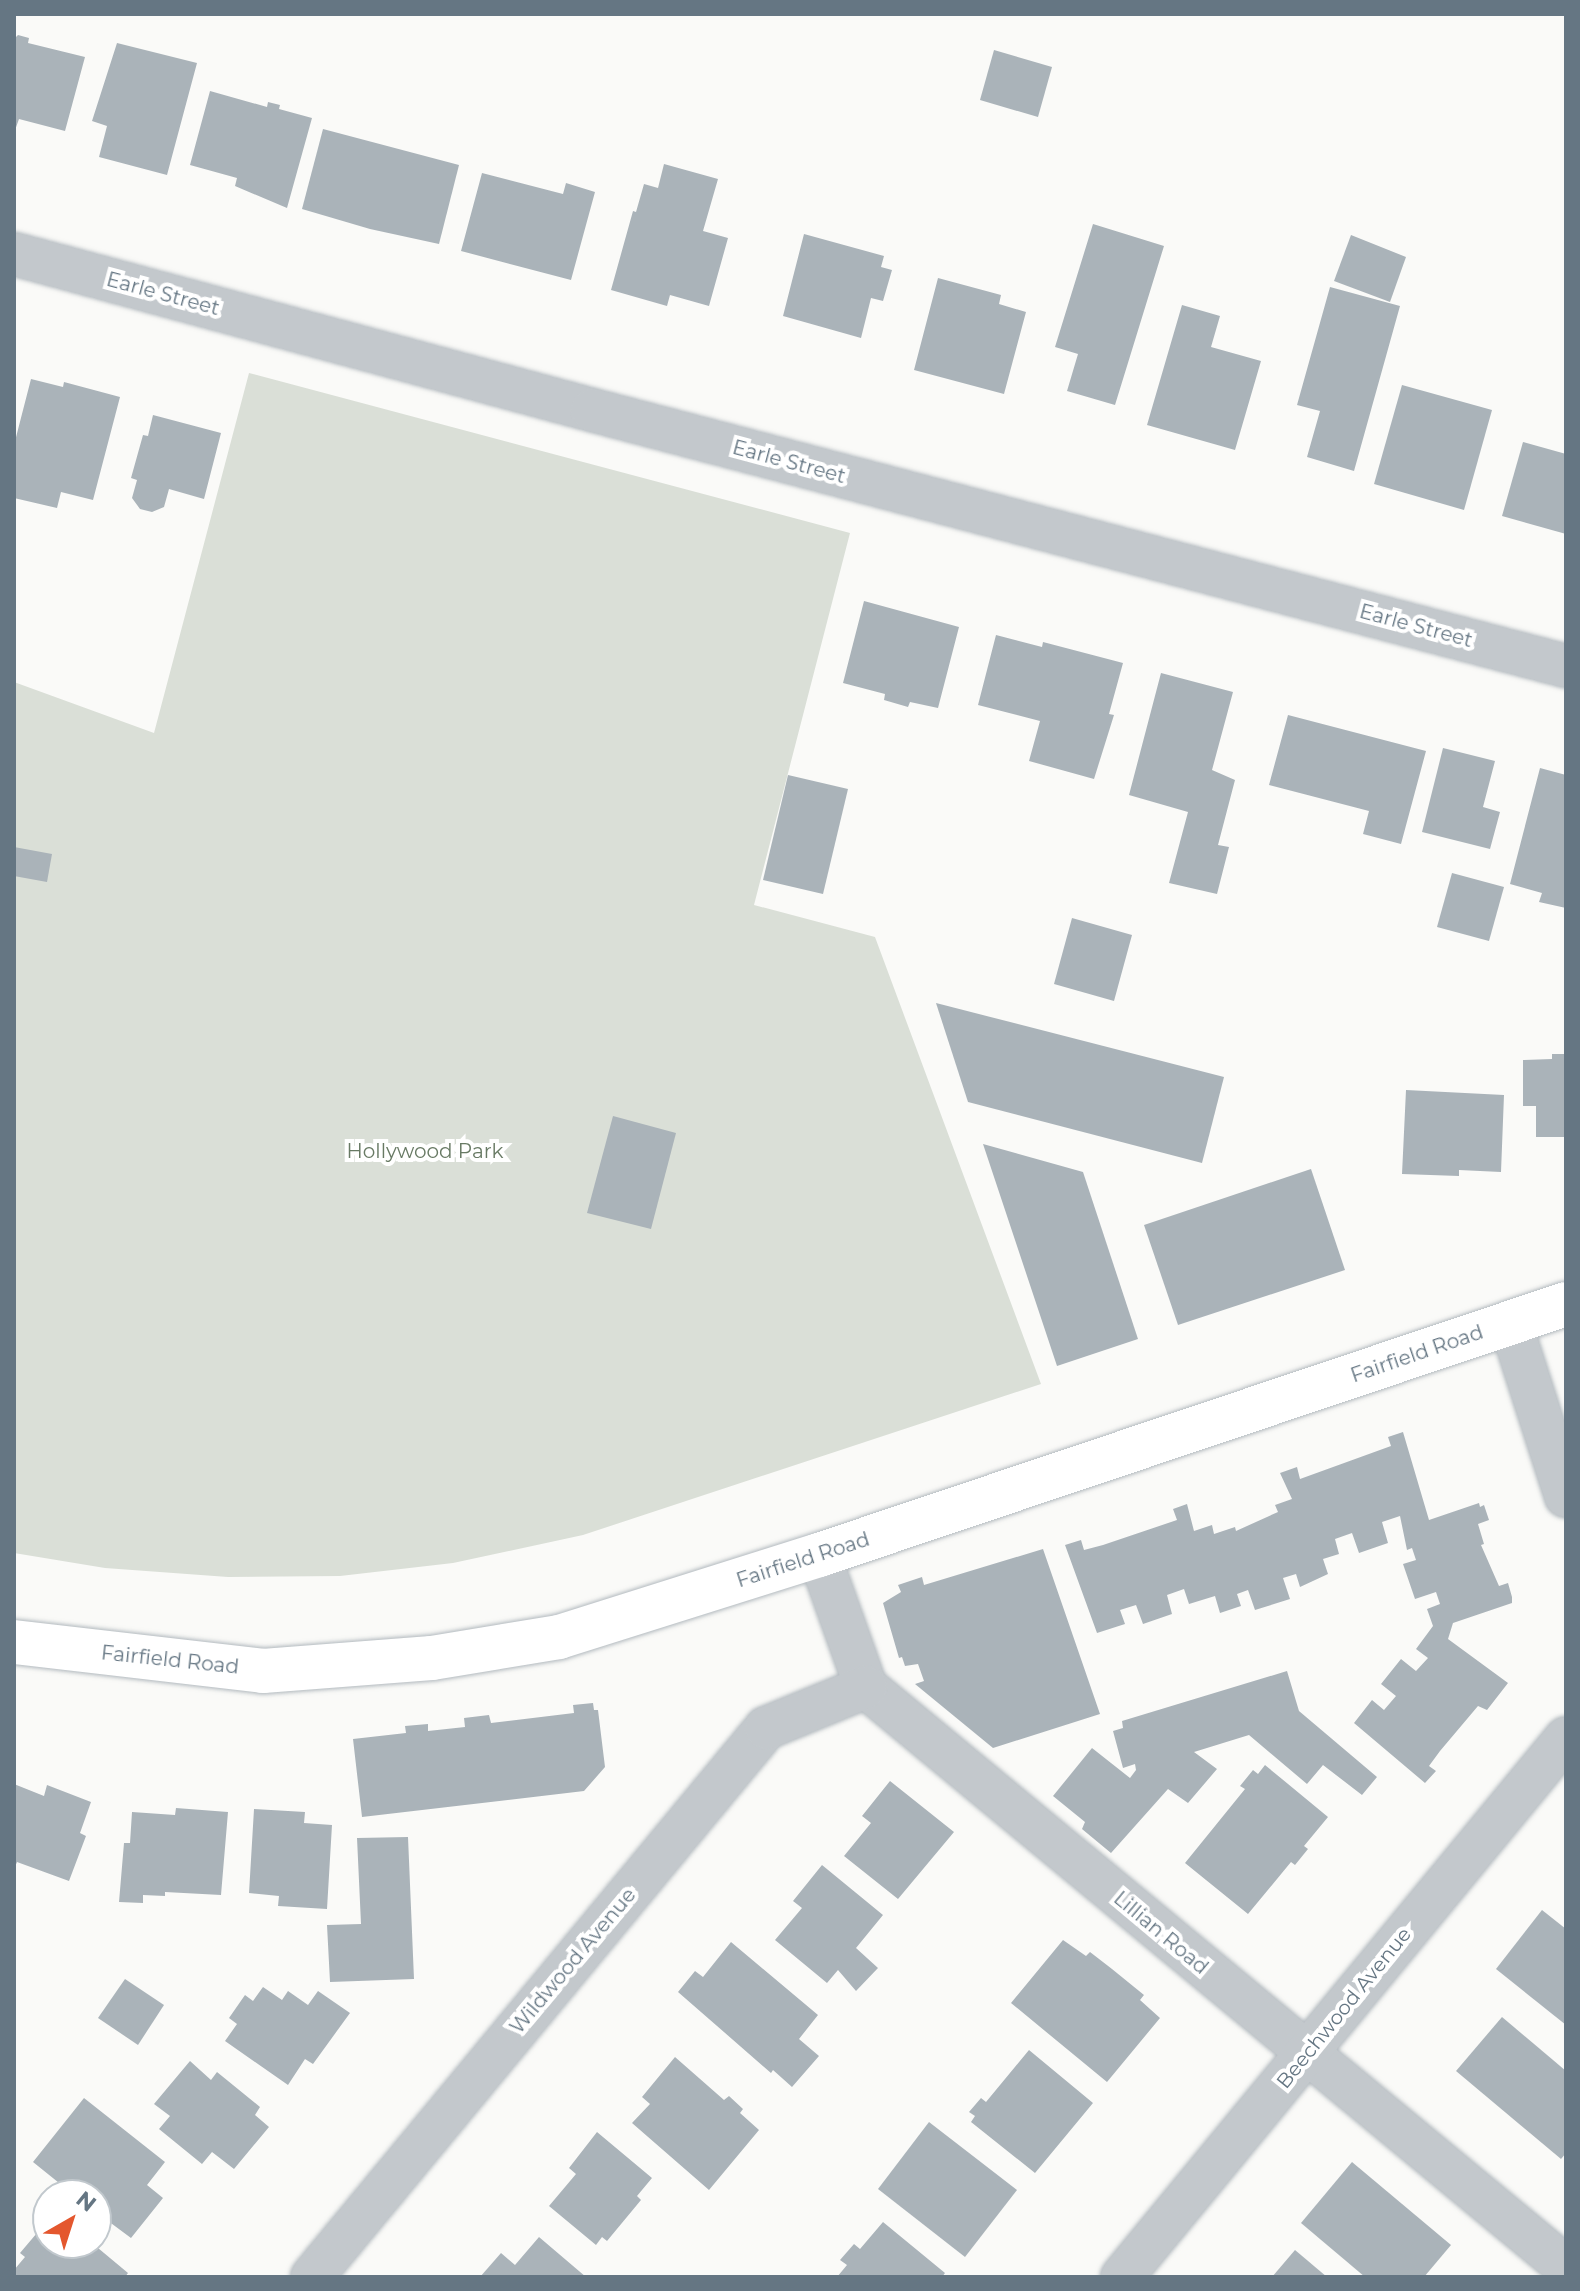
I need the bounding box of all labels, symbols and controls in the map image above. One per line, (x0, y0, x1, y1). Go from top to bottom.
street label: Earle Street (104, 267, 222, 321)
street label: Earle Street (730, 435, 848, 489)
street label: Earle Street (1357, 599, 1475, 653)
park label: Hollywood Park (346, 1139, 504, 1163)
street label: Fairfield Road (1348, 1320, 1486, 1388)
street label: Fairfield Road (733, 1527, 873, 1593)
street label: Fairfield Road (100, 1641, 240, 1679)
street label: Wildwood Avenue (505, 1883, 641, 2039)
street label: Lillian Road (1109, 1886, 1213, 1980)
street label: Beechwood Avenue (1272, 1923, 1416, 2093)
north arrow (32, 2179, 112, 2259)
text: N (71, 2185, 102, 2218)

